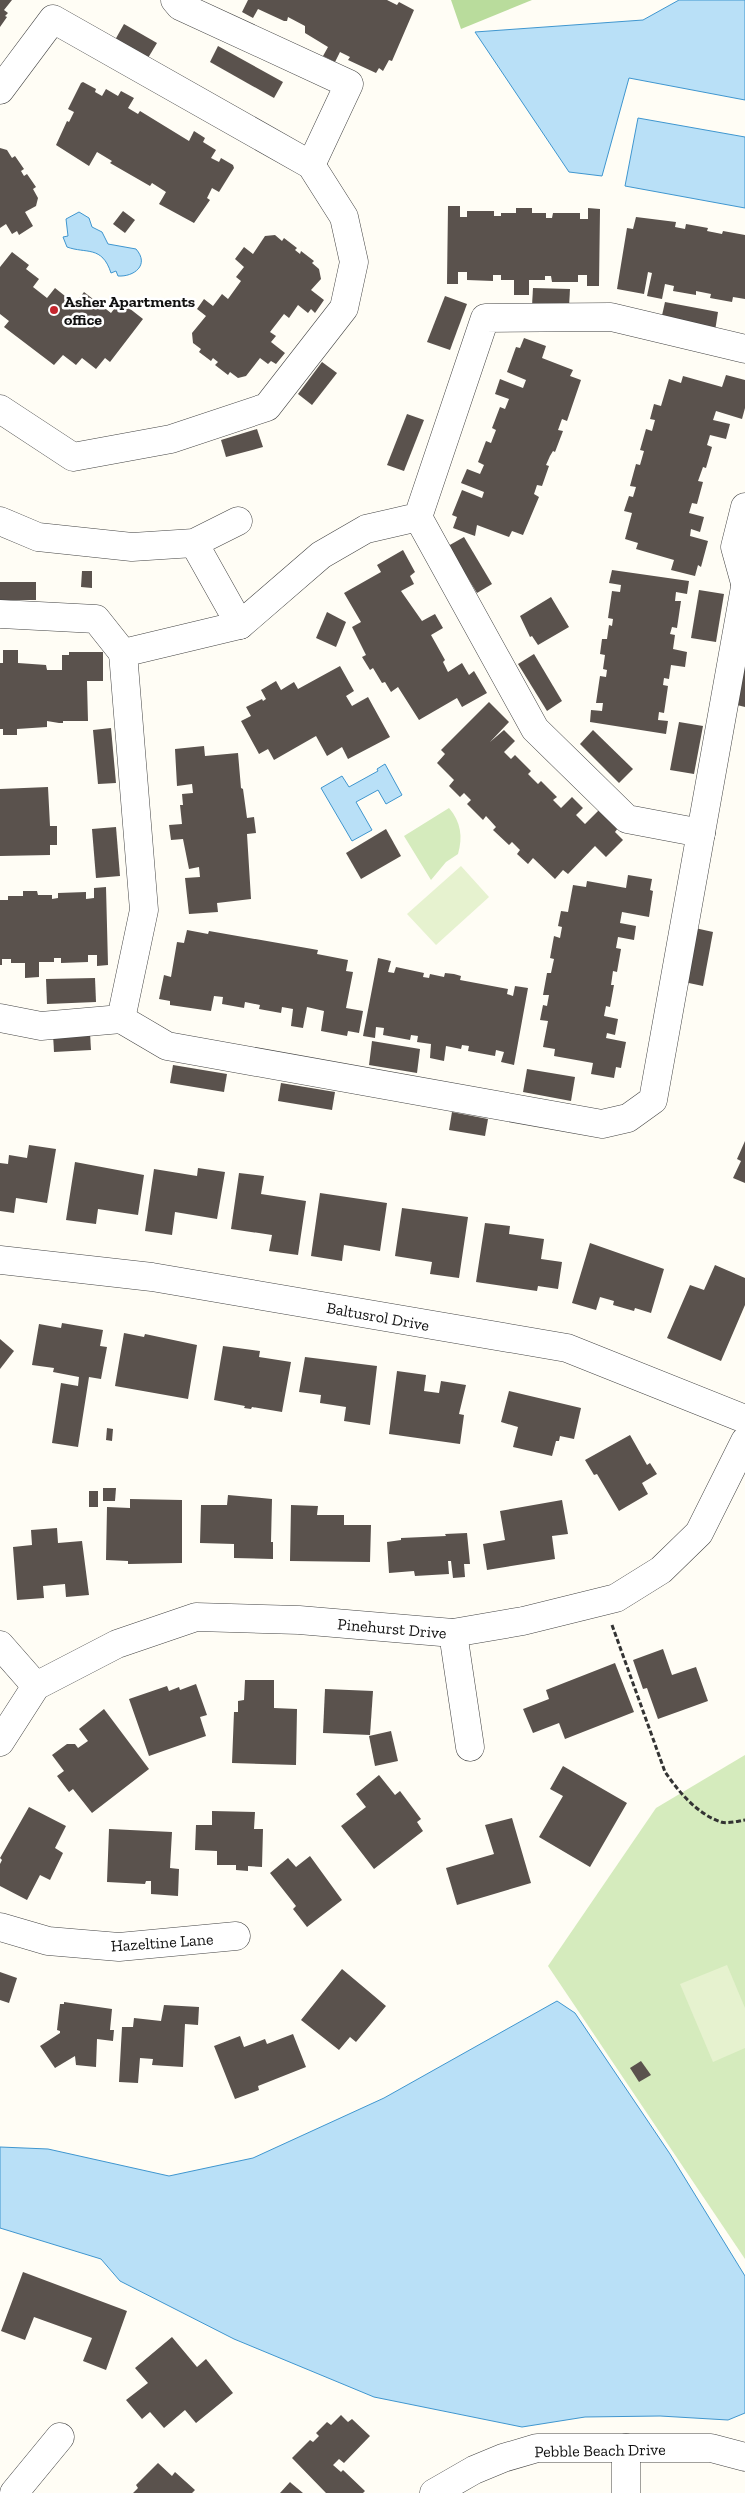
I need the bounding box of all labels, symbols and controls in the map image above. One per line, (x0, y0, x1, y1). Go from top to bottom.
place label: Asher Apartments office (64, 292, 195, 329)
marker: Asher Apartments office (48, 304, 60, 316)
street label: Baltusrol Drive (325, 1298, 431, 1335)
street label: Pinehurst Drive (337, 1614, 447, 1643)
street label: Hazeltine Lane (110, 1929, 214, 1956)
street label: Pebble Beach Drive (534, 2440, 666, 2461)

